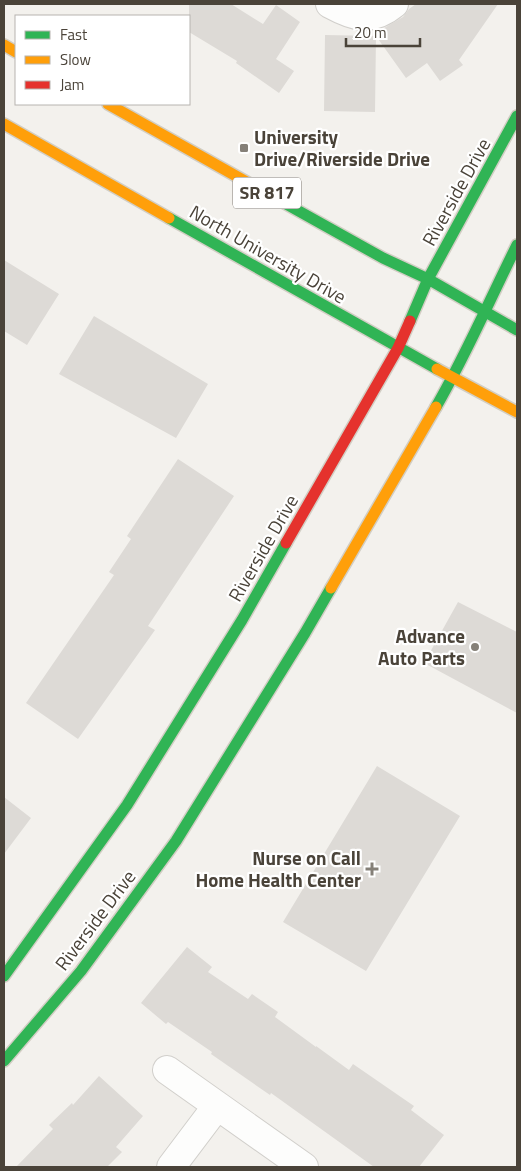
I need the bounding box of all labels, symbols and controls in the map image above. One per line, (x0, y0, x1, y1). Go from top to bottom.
legend (15, 15, 190, 105)
scale bar (346, 15, 420, 47)
text: 20 m (354, 21, 387, 44)
text: Fast (60, 23, 88, 46)
text: Slow (60, 48, 91, 71)
text: Jam (60, 73, 84, 96)
place label: University Drive/Riverside Drive (254, 122, 430, 173)
street label: Riverside Drive (414, 133, 497, 251)
marker: University Drive/Riverside Drive (238, 142, 250, 154)
road number: SR 817 (233, 178, 301, 208)
street label: North University Drive (184, 197, 352, 310)
street label: Riverside Drive (220, 489, 305, 607)
place label: Advance Auto Parts (378, 621, 465, 672)
marker: Advance Auto Parts (469, 641, 481, 653)
place label: Nurse on Call Home Health Center (195, 843, 361, 894)
marker: Nurse on Call Home Health Center (365, 862, 379, 876)
street label: Riverside Drive (47, 863, 142, 976)

